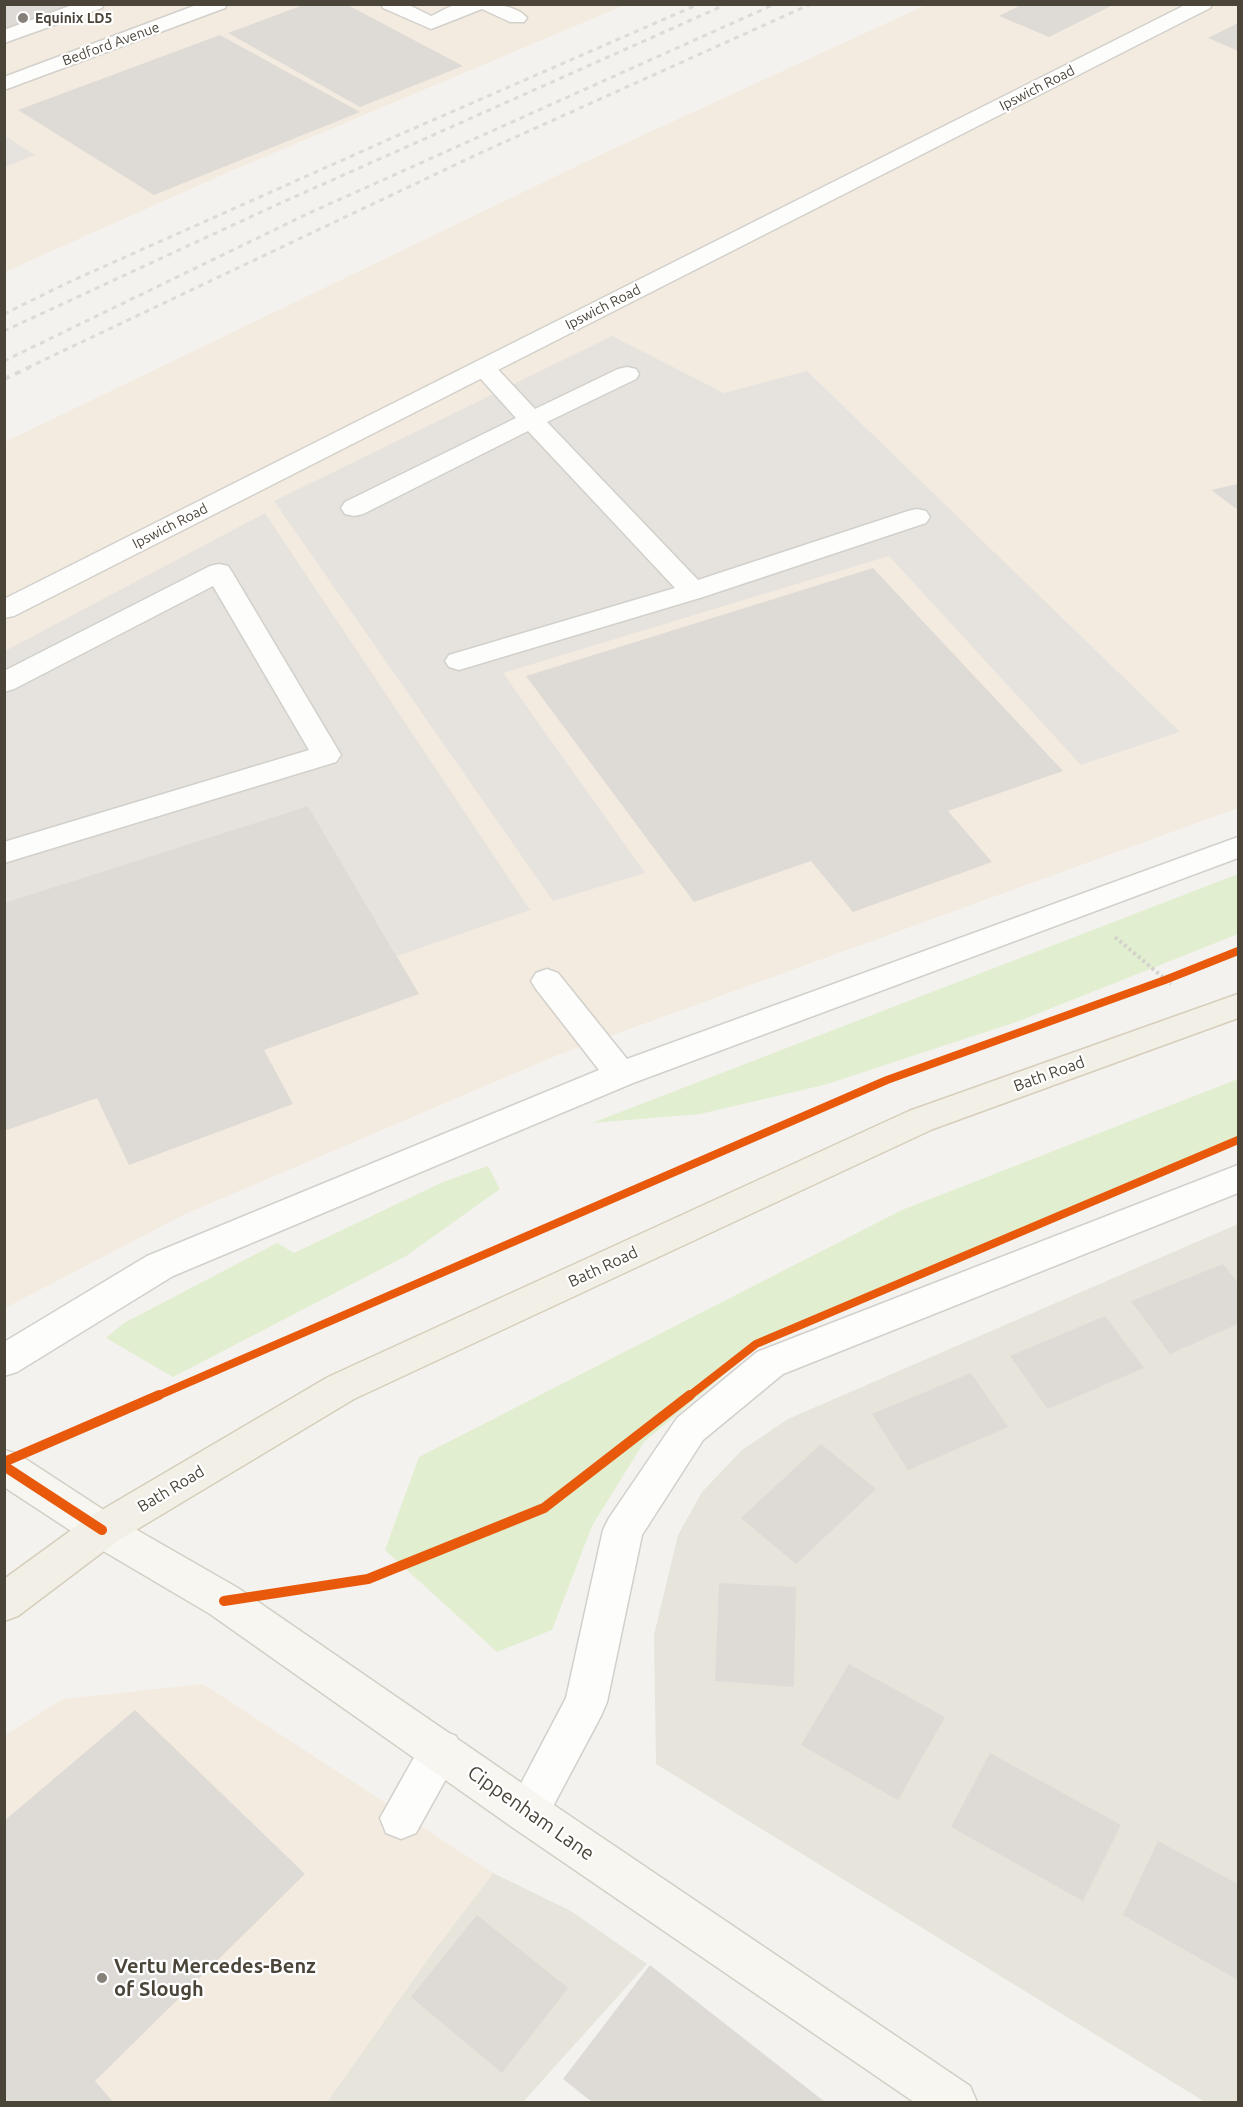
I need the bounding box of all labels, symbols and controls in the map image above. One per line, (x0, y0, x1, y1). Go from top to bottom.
place label: Equinix LD5 (35, 10, 112, 26)
marker: Equinix LD5 (16, 11, 30, 25)
street label: Bedford Avenue (60, 19, 162, 69)
street label: Ipswich Road (997, 62, 1077, 114)
street label: Ipswich Road (563, 281, 643, 333)
street label: Ipswich Road (130, 500, 210, 552)
street label: Bath Road (1011, 1052, 1087, 1096)
street label: Bath Road (565, 1243, 641, 1291)
street label: Bath Road (134, 1462, 208, 1516)
street label: Cippenham Lane (463, 1760, 599, 1866)
place label: Vertu Mercedes-Benz of Slough (114, 1954, 316, 2001)
marker: Vertu Mercedes-Benz of Slough (95, 1971, 109, 1985)

